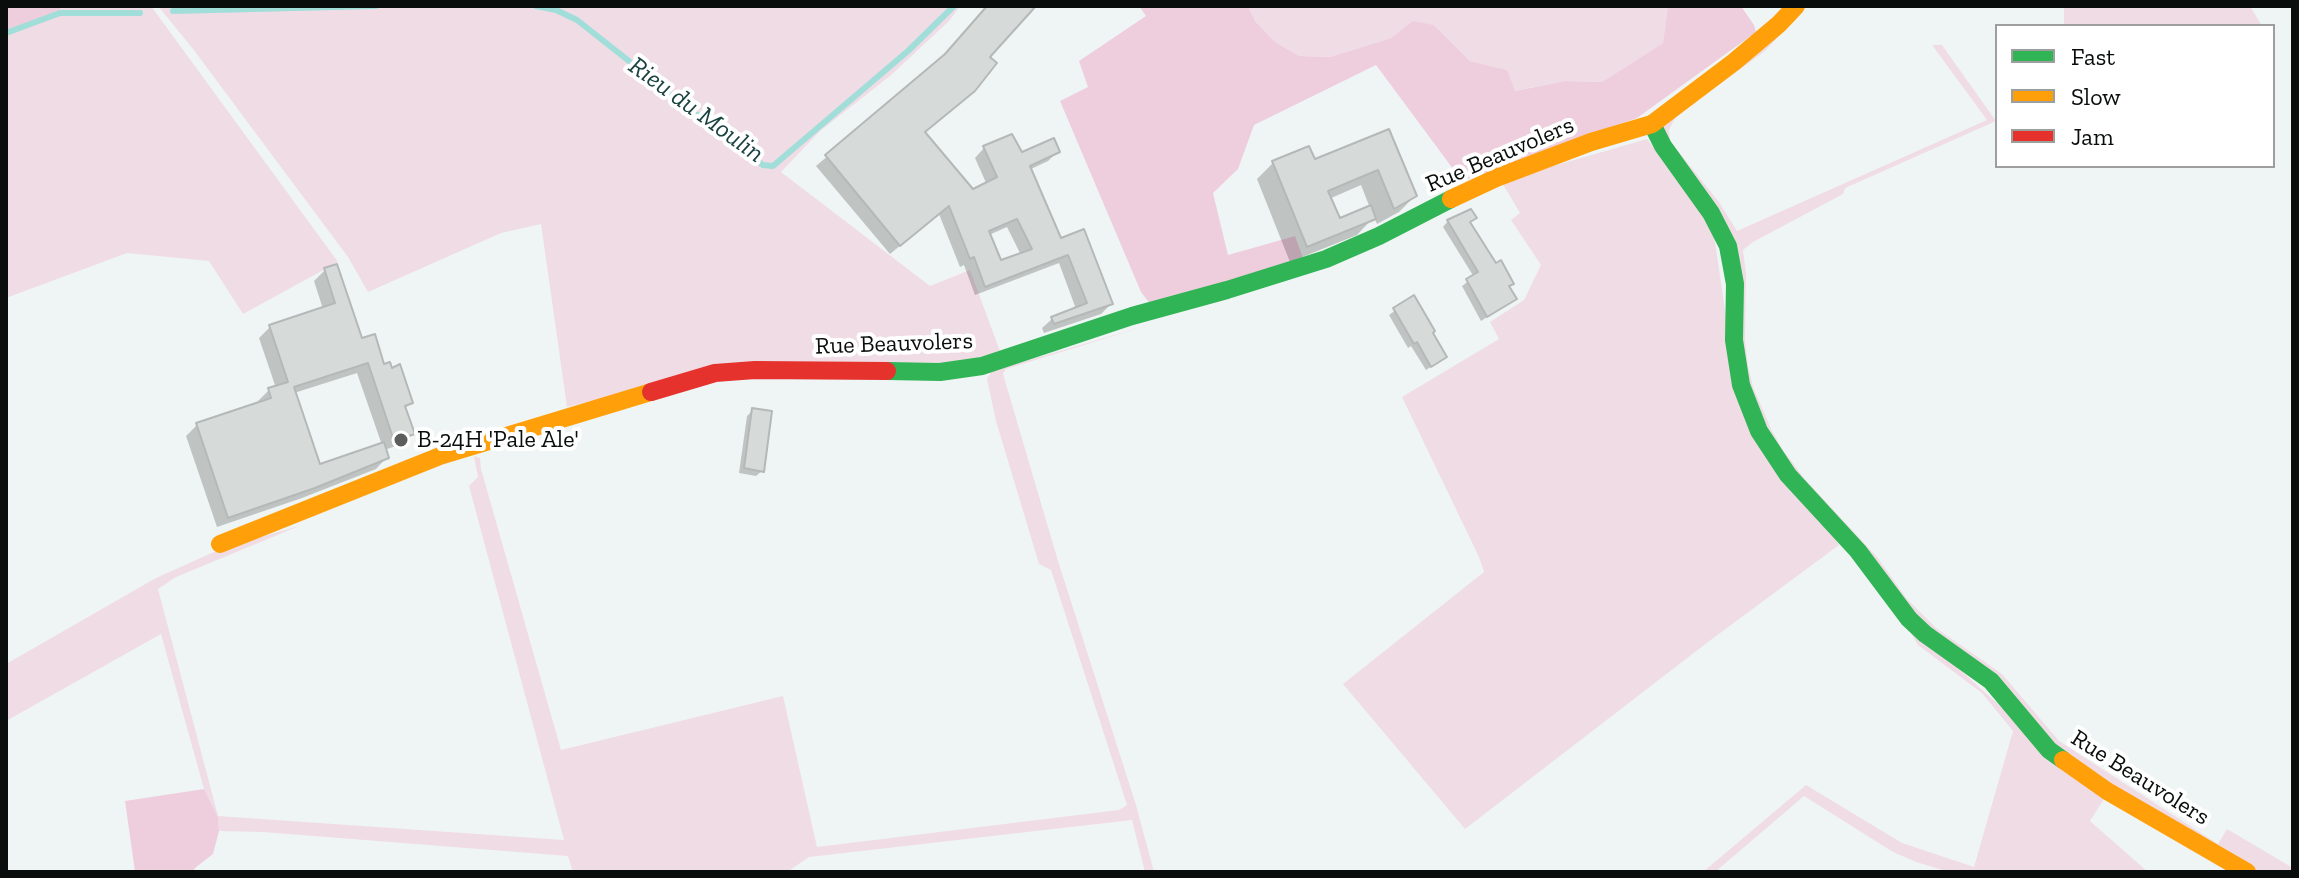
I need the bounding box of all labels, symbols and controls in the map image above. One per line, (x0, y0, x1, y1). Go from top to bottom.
legend (1995, 24, 2275, 168)
text: Fast (2071, 42, 2115, 71)
water label: Rieu du Moulin (622, 50, 770, 170)
text: Slow (2071, 82, 2121, 111)
street label: Rue Beauvolers (1422, 111, 1578, 199)
text: Jam (2071, 122, 2114, 151)
street label: Rue Beauvolers (815, 327, 973, 361)
place label: B-24H 'Pale Ale' (417, 426, 579, 454)
marker: B-24H 'Pale Ale' (392, 431, 410, 449)
street label: Rue Beauvolers (2065, 724, 2215, 832)

